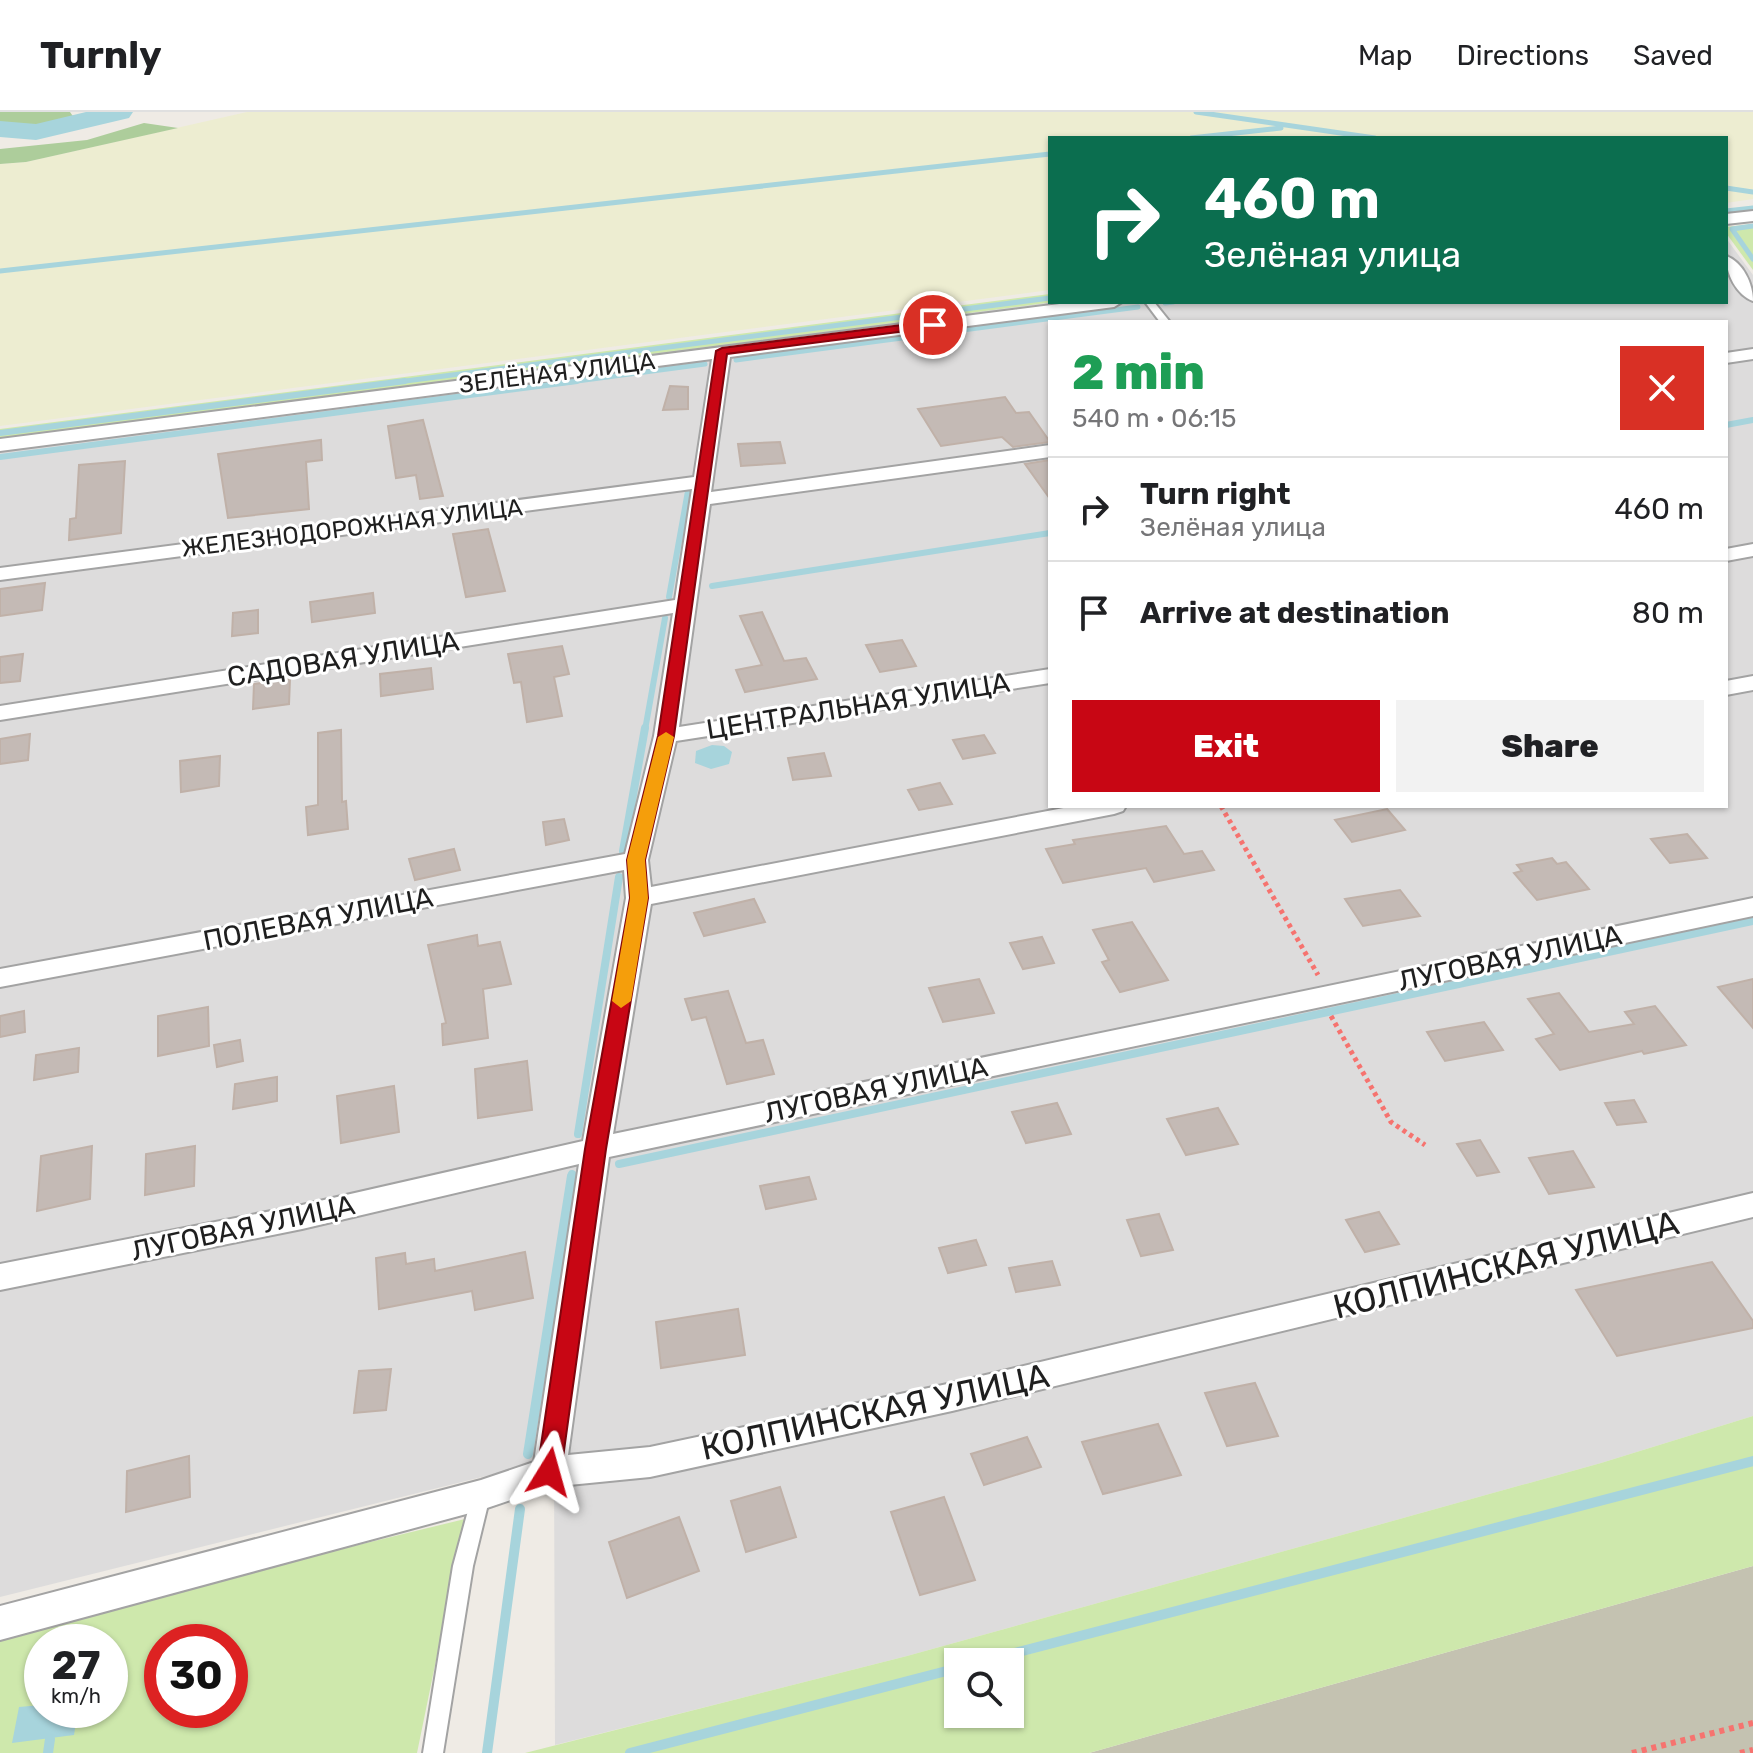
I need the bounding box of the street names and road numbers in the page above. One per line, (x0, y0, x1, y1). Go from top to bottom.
street label: ЗЕЛЁНАЯ УЛИЦА (457, 347, 657, 399)
street label: ЖЕЛЕЗНОДОРОЖНАЯ УЛИЦА (180, 493, 524, 563)
street label: САДОВАЯ УЛИЦА (225, 624, 462, 694)
street label: ЦЕНТРАЛЬНАЯ УЛИЦА (704, 666, 1012, 746)
street label: ПОЛЕВАЯ УЛИЦА (200, 880, 436, 957)
street label: ЛУГОВАЯ УЛИЦА (1395, 918, 1625, 998)
street label: ЛУГОВАЯ УЛИЦА (761, 1050, 991, 1130)
street label: ЛУГОВАЯ УЛИЦА (128, 1188, 358, 1268)
street label: КОЛПИНСКАЯ УЛИЦА (1329, 1202, 1683, 1328)
street label: КОЛПИНСКАЯ УЛИЦА (697, 1355, 1053, 1469)

